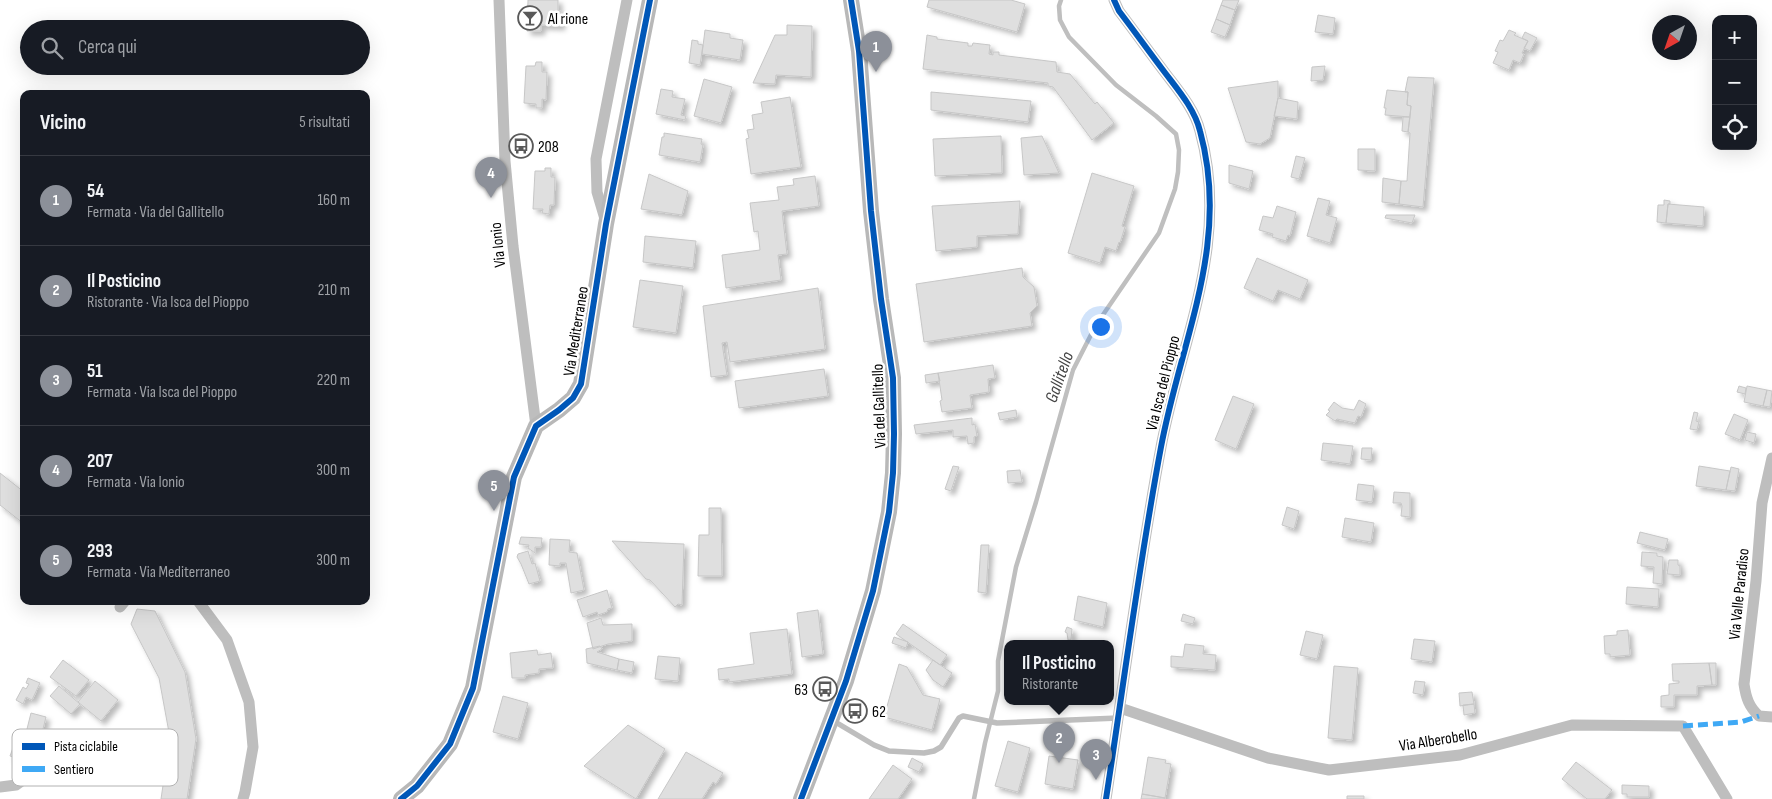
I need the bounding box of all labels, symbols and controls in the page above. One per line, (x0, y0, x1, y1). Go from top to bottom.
bar icon: Al rione (517, 5, 543, 31)
place label: Al rione (547, 10, 588, 29)
north arrow (1652, 15, 1697, 60)
map controls (1712, 15, 1757, 150)
button: + (1712, 15, 1757, 60)
search box (20, 20, 370, 75)
pin: 1 (860, 31, 892, 72)
icon: search (38, 34, 66, 62)
text: Cerca qui (78, 36, 137, 59)
button: − (1712, 60, 1757, 105)
button: locate (1712, 105, 1757, 150)
text: Vicino (40, 110, 86, 135)
text: 5 risultati (299, 113, 350, 132)
bus stop icon: 208 (508, 133, 534, 159)
place label: 208 (538, 138, 559, 157)
pin: 4 (475, 157, 507, 198)
text: 54 (87, 180, 104, 203)
text: 1 (53, 191, 59, 210)
text: 160 m (317, 191, 350, 210)
text: Fermata · Via del Gallitello (87, 203, 224, 222)
street label: Via Ionio (487, 221, 510, 268)
text: Il Posticino (87, 270, 161, 293)
text: 2 (52, 281, 60, 300)
text: 210 m (318, 281, 350, 300)
street label: Via Mediterraneo (560, 285, 593, 377)
text: Ristorante · Via Isca del Pioppo (87, 293, 249, 312)
your location (1088, 314, 1114, 340)
street label: Via Isca del Pioppo (1142, 334, 1184, 433)
water label: Gallitello (1041, 348, 1079, 405)
text: 51 (87, 360, 103, 383)
street label: Via del Gallitello (869, 363, 890, 449)
text: 3 (52, 371, 60, 390)
text: 220 m (317, 371, 350, 390)
text: Fermata · Via Isca del Pioppo (87, 383, 237, 402)
text: 207 (87, 450, 113, 473)
text: 4 (52, 461, 60, 480)
text: 300 m (316, 461, 350, 480)
pin: 5 (478, 470, 510, 511)
text: Fermata · Via Ionio (87, 473, 185, 492)
text: 293 (87, 540, 113, 563)
street label: Via Valle Paradiso (1725, 547, 1754, 641)
text: 5 (52, 551, 60, 570)
text: 300 m (316, 551, 350, 570)
text: Fermata · Via Mediterraneo (87, 563, 230, 582)
popup (1004, 640, 1114, 705)
text: Il Posticino (1022, 652, 1096, 675)
text: Ristorante (1022, 675, 1078, 694)
bus stop icon: 63 (812, 676, 838, 702)
place label: 63 (794, 681, 808, 700)
bus stop icon: 62 (842, 698, 868, 724)
place label: 62 (872, 703, 886, 722)
pin: 2 (1043, 722, 1075, 763)
street label: Via Alberobello (1398, 725, 1479, 756)
legend (12, 729, 178, 786)
text: Pista ciclabile (54, 738, 118, 755)
pin: 3 (1080, 739, 1112, 780)
text: Sentiero (54, 761, 94, 778)

